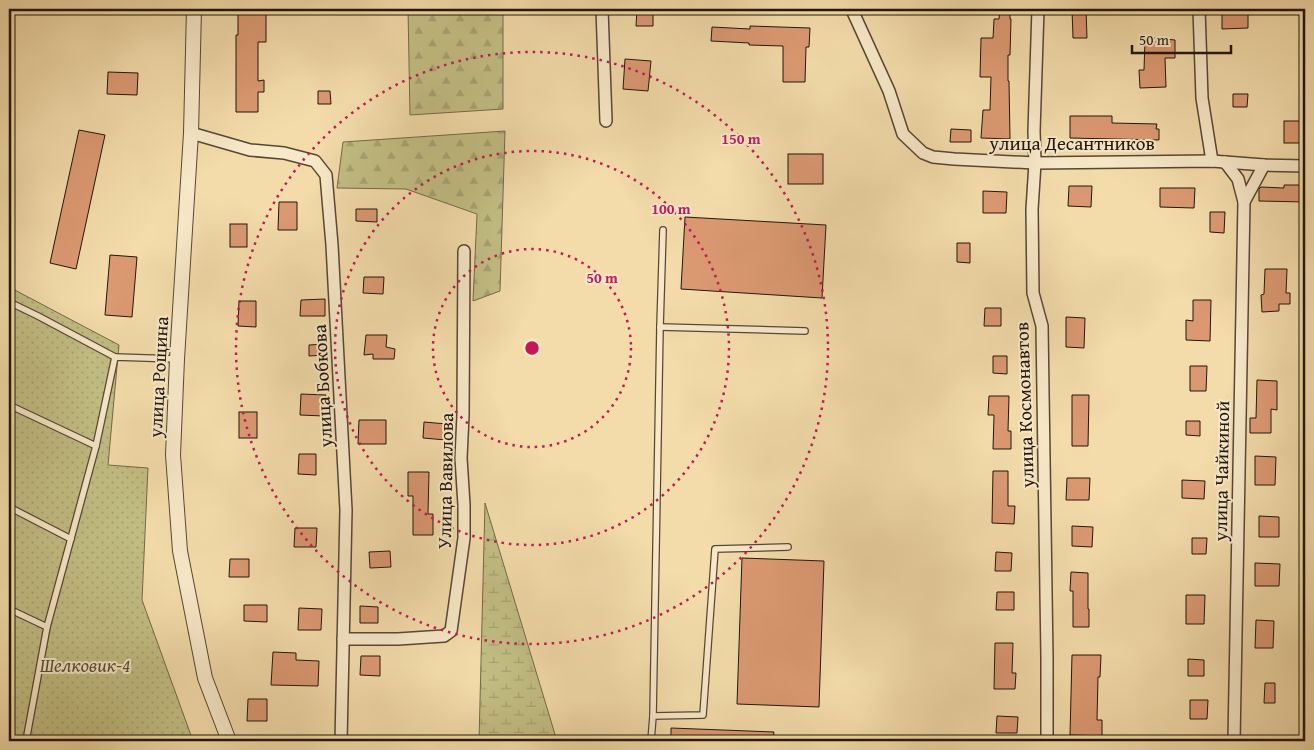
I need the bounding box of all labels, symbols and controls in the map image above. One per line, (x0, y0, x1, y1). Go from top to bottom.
scale bar (1132, 22, 1230, 54)
text: 50 m (1139, 29, 1170, 50)
text: 150 m (721, 128, 761, 149)
street label: улица Десантников (988, 129, 1155, 157)
text: 100 m (651, 198, 691, 219)
text: 50 m (586, 267, 618, 288)
street label: улица Рощина (141, 316, 175, 439)
street label: улица Космонавтов (1007, 322, 1041, 489)
street label: улица Бобкова (305, 324, 339, 449)
centre of rings (523, 339, 541, 357)
street label: улица Чайкиной (1206, 400, 1236, 543)
street label: Улица Вавилова (430, 413, 460, 549)
park label: Шелковик-4 (40, 651, 130, 679)

